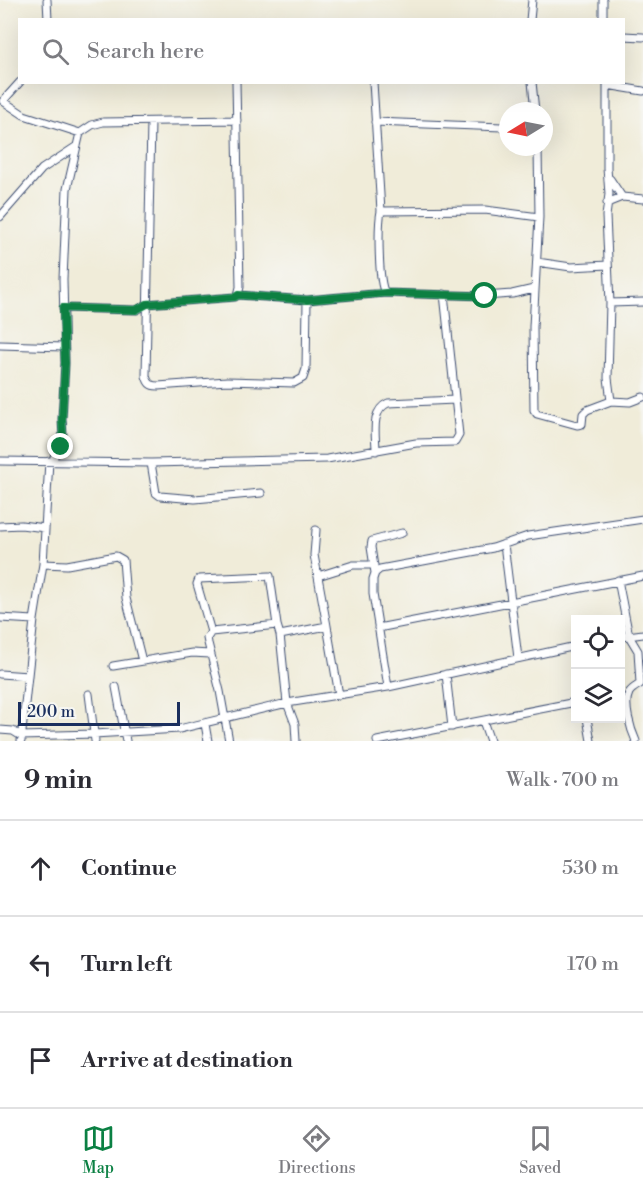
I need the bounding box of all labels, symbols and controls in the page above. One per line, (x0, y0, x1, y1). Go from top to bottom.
search box (18, 18, 625, 84)
icon: search (39, 35, 72, 68)
text: Search here (87, 38, 204, 65)
north arrow (499, 102, 553, 156)
route start (471, 282, 497, 308)
route end (47, 433, 73, 459)
map controls (571, 615, 625, 723)
button: locate (571, 615, 625, 669)
button: layers (571, 669, 625, 723)
scale bar (18, 699, 180, 726)
text: 200 m (27, 702, 75, 722)
text: 9 min (24, 764, 92, 796)
text: Walk · 700 m (506, 768, 619, 793)
icon: ahead (24, 852, 57, 885)
text: Continue (81, 855, 177, 882)
text: 530 m (562, 856, 619, 881)
icon: left (24, 948, 57, 981)
text: Turn left (81, 951, 172, 978)
text: 170 m (567, 952, 619, 977)
icon: arrive (24, 1044, 57, 1077)
text: Arrive at destination (81, 1047, 293, 1074)
tab: Map (82, 1122, 115, 1178)
tab: Directions (278, 1122, 356, 1178)
tab: Saved (519, 1122, 561, 1178)

